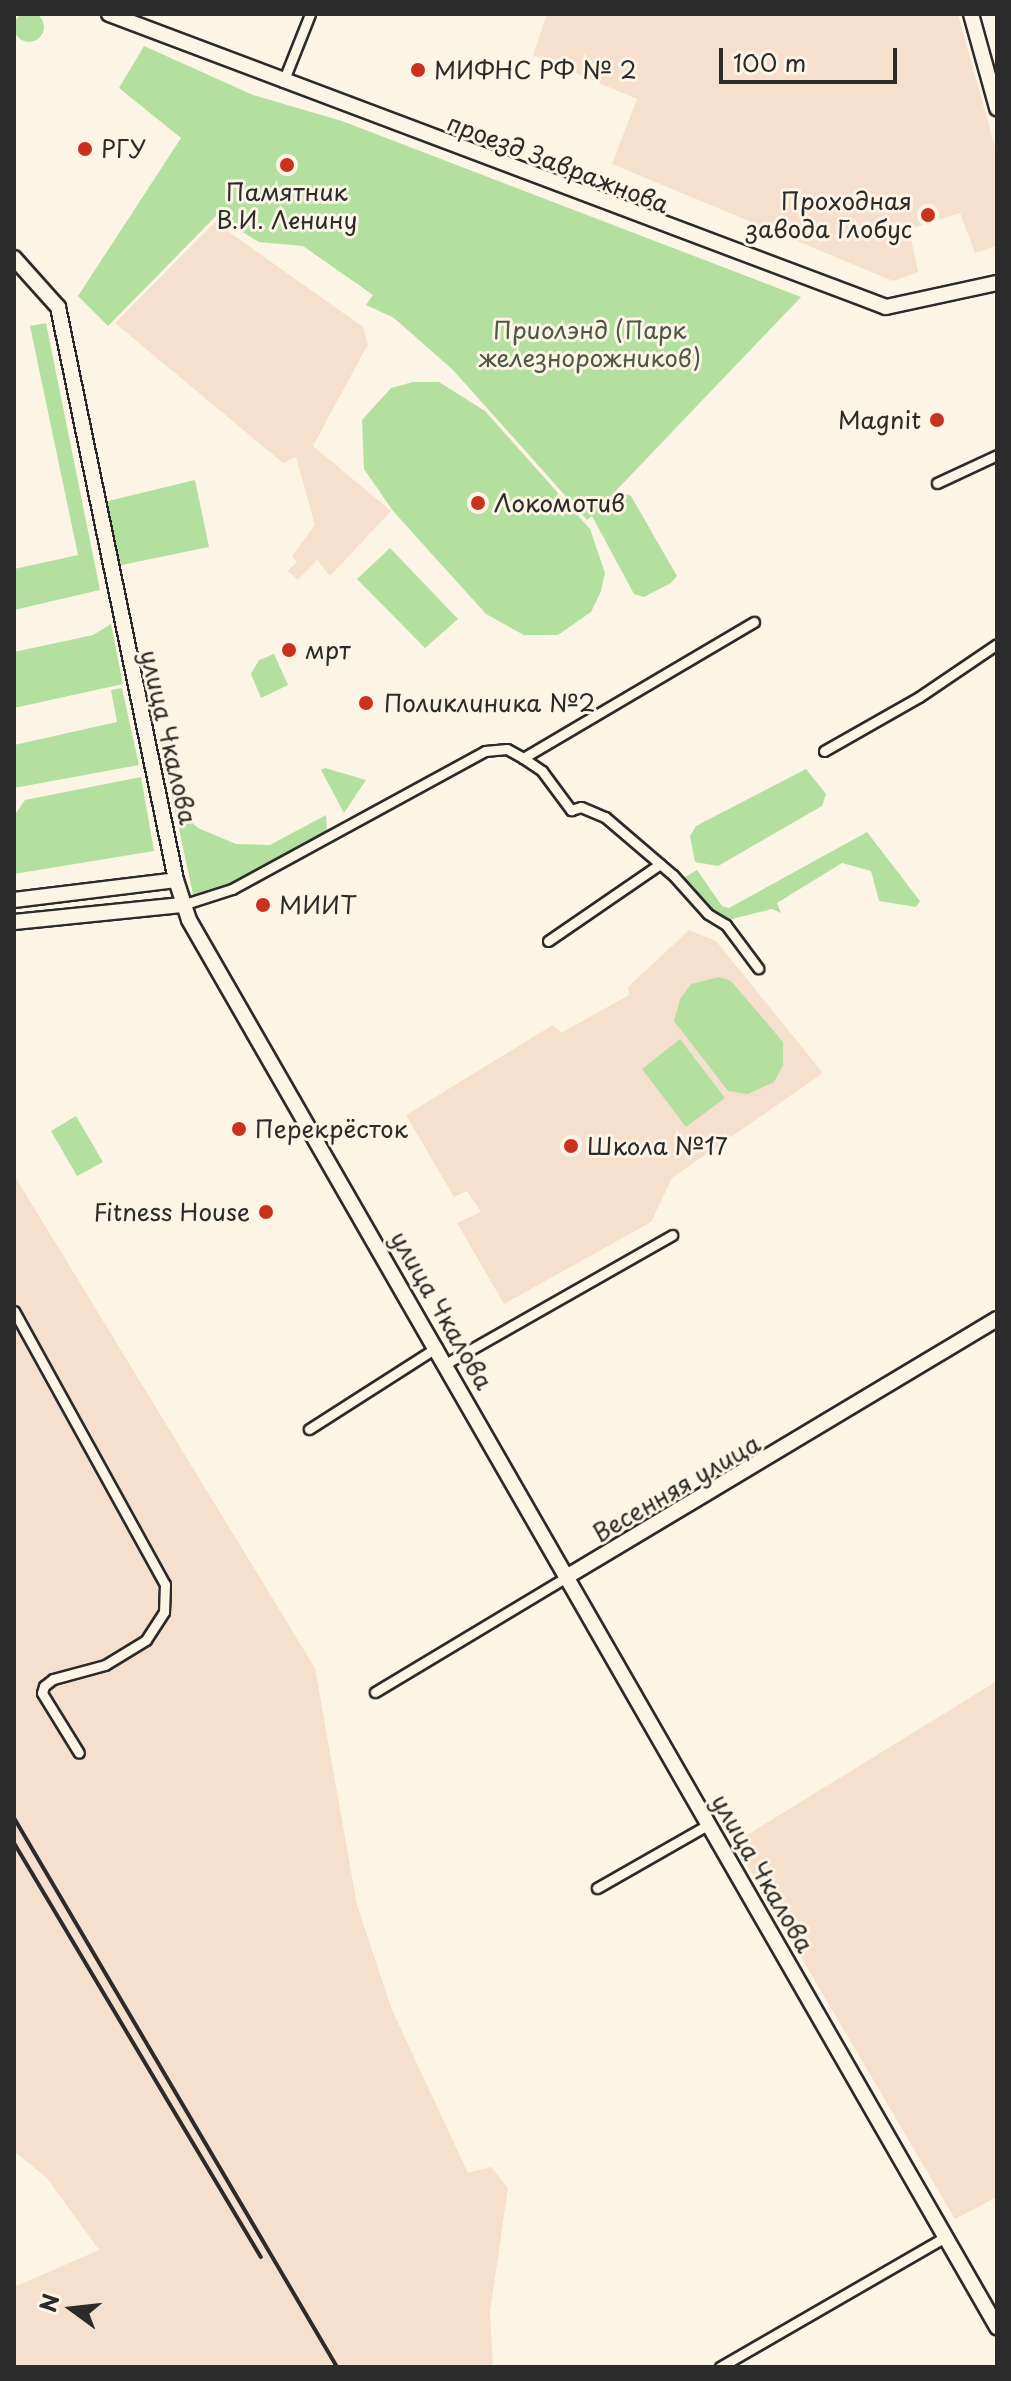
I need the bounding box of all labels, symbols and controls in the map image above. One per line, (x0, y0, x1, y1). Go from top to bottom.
scale bar (723, 32, 901, 82)
text: 100 m (733, 44, 806, 80)
place label: МИФНС РФ № 2 (434, 56, 638, 84)
marker: МИФНС РФ № 2 (409, 61, 427, 79)
street label: проезд Завражнова (443, 107, 673, 219)
place label: РГУ (101, 135, 145, 163)
marker: РГУ (76, 140, 94, 158)
marker: Памятник В.И. Ленину (278, 156, 296, 174)
place label: Памятник В.И. Ленину (216, 178, 358, 234)
place label: Проходная завода Глобус (745, 187, 912, 243)
marker: Проходная завода Глобус (919, 206, 937, 224)
park label: Приолэнд (Парк железнорожников) (479, 316, 701, 372)
place label: Magnit (838, 406, 921, 434)
marker: Magnit (928, 411, 946, 429)
place label: Локомотив (494, 489, 625, 517)
marker: Локомотив (469, 494, 487, 512)
place label: мрт (305, 636, 351, 664)
marker: мрт (280, 641, 298, 659)
street label: улица Чкалова (135, 646, 203, 828)
place label: Поликлиника №2 (384, 689, 596, 717)
marker: Поликлиника №2 (355, 692, 377, 714)
place label: МИИТ (279, 891, 357, 919)
marker: МИИТ (254, 896, 272, 914)
place label: Перекрёсток (255, 1115, 408, 1143)
marker: Перекрёсток (230, 1120, 248, 1138)
place label: Школа №17 (587, 1132, 729, 1160)
marker: Школа №17 (562, 1137, 580, 1155)
place label: Fitness House (93, 1198, 250, 1226)
marker: Fitness House (257, 1203, 275, 1221)
street label: улица Чкалова (385, 1225, 499, 1395)
street label: Весенняя улица (587, 1428, 765, 1548)
street label: улица Чкалова (706, 1788, 820, 1958)
north arrow (32, 2269, 112, 2349)
text: N (30, 2290, 67, 2315)

